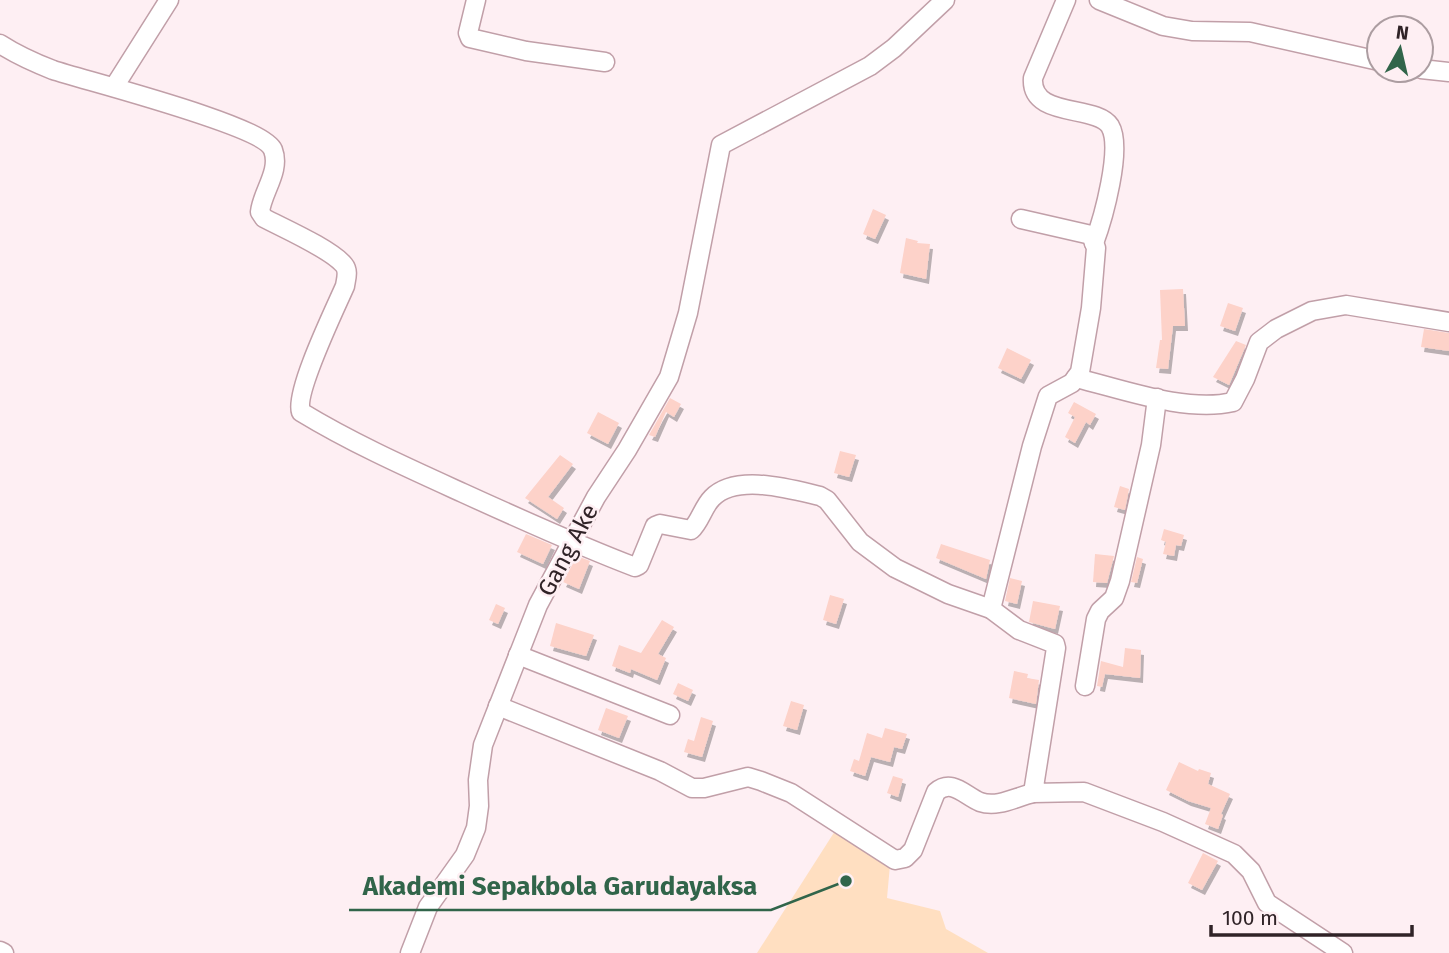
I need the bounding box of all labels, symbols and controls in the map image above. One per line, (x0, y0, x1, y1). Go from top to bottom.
north arrow (1365, 14, 1435, 84)
text: N (1394, 20, 1410, 45)
street label: Gang Ake (532, 499, 604, 601)
callout: Akademi Sepakbola Garudayaksa (349, 863, 771, 910)
text: Akademi Sepakbola Garudayaksa (362, 871, 757, 902)
scale bar (1211, 894, 1412, 938)
text: 100 m (1222, 905, 1278, 931)

